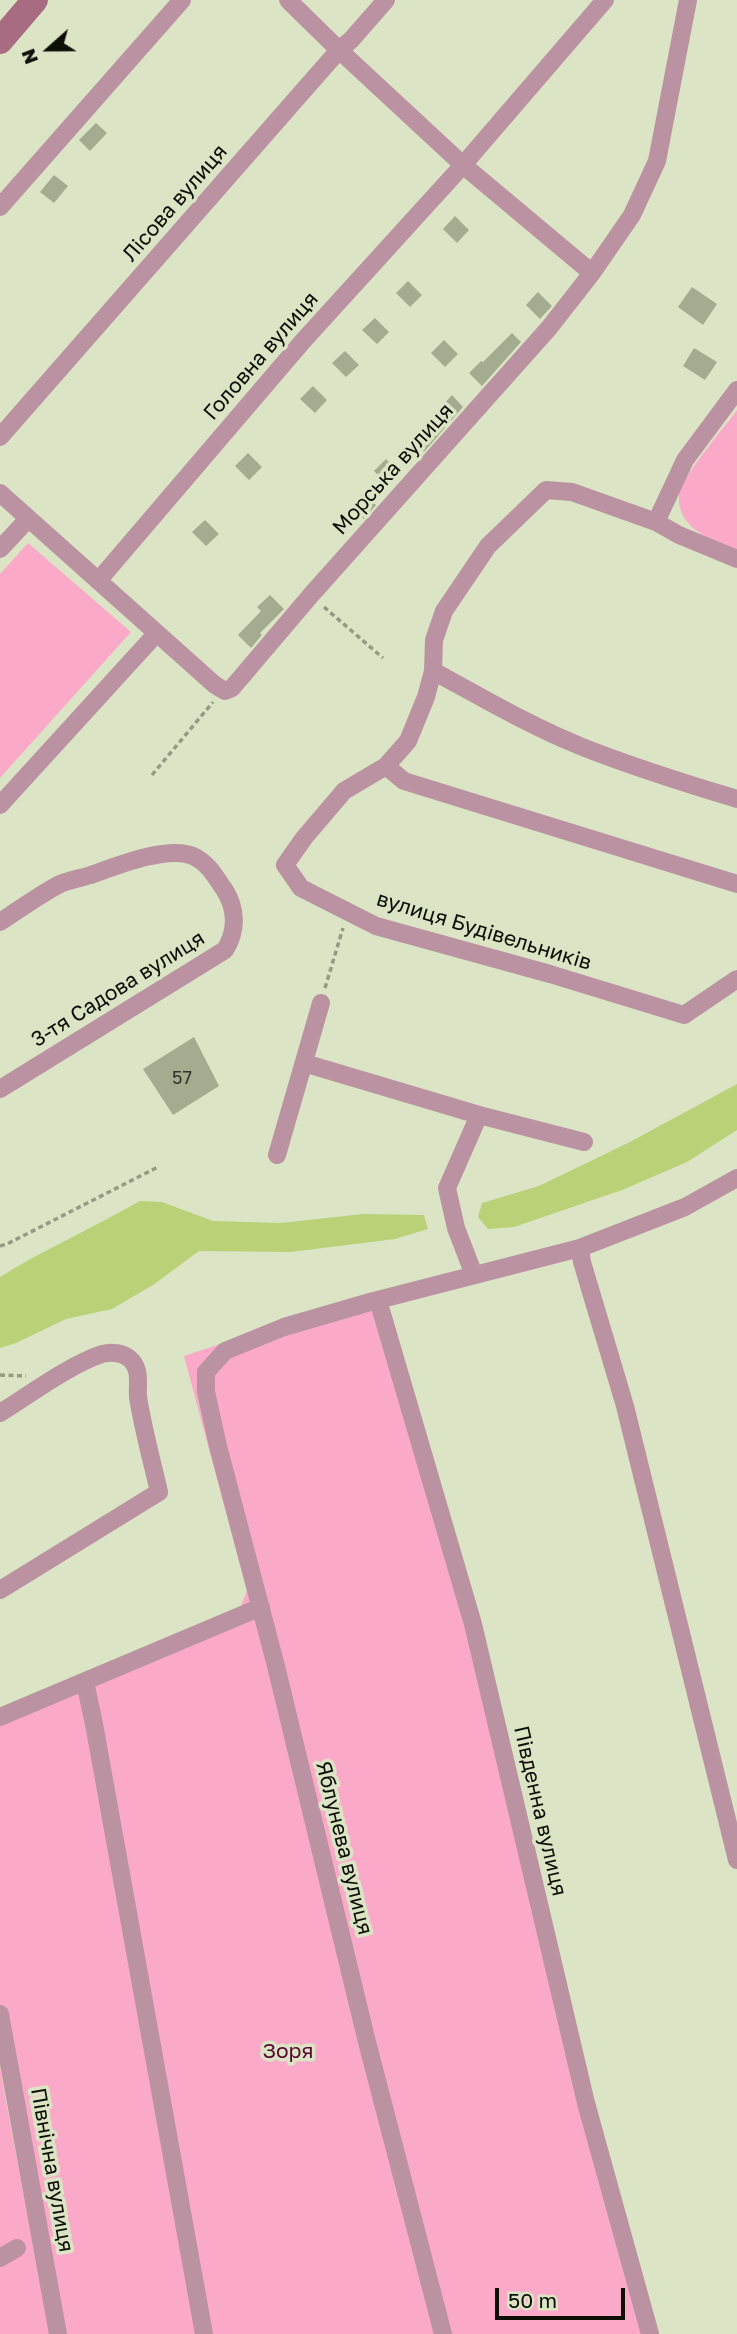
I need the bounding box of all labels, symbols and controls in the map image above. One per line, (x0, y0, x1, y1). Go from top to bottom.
north arrow (14, 14, 84, 84)
text: N (16, 46, 42, 68)
street label: Лісова вулиця (117, 139, 233, 267)
street label: Головна вулиця (198, 287, 324, 425)
street label: Морська вулиця (327, 398, 459, 540)
street label: вулиця Будівельників (373, 886, 595, 976)
street label: 3-тя Садова вулиця (27, 925, 209, 1053)
house number: 57 (172, 1067, 192, 1089)
street label: Південна вулиця (508, 1723, 572, 1899)
street label: Яблунева вулиця (310, 1759, 378, 1937)
park label: Зоря (263, 2038, 313, 2064)
street label: Північна вулиця (25, 2086, 79, 2254)
scale bar (499, 2274, 628, 2318)
text: 50 m (508, 2287, 557, 2313)

